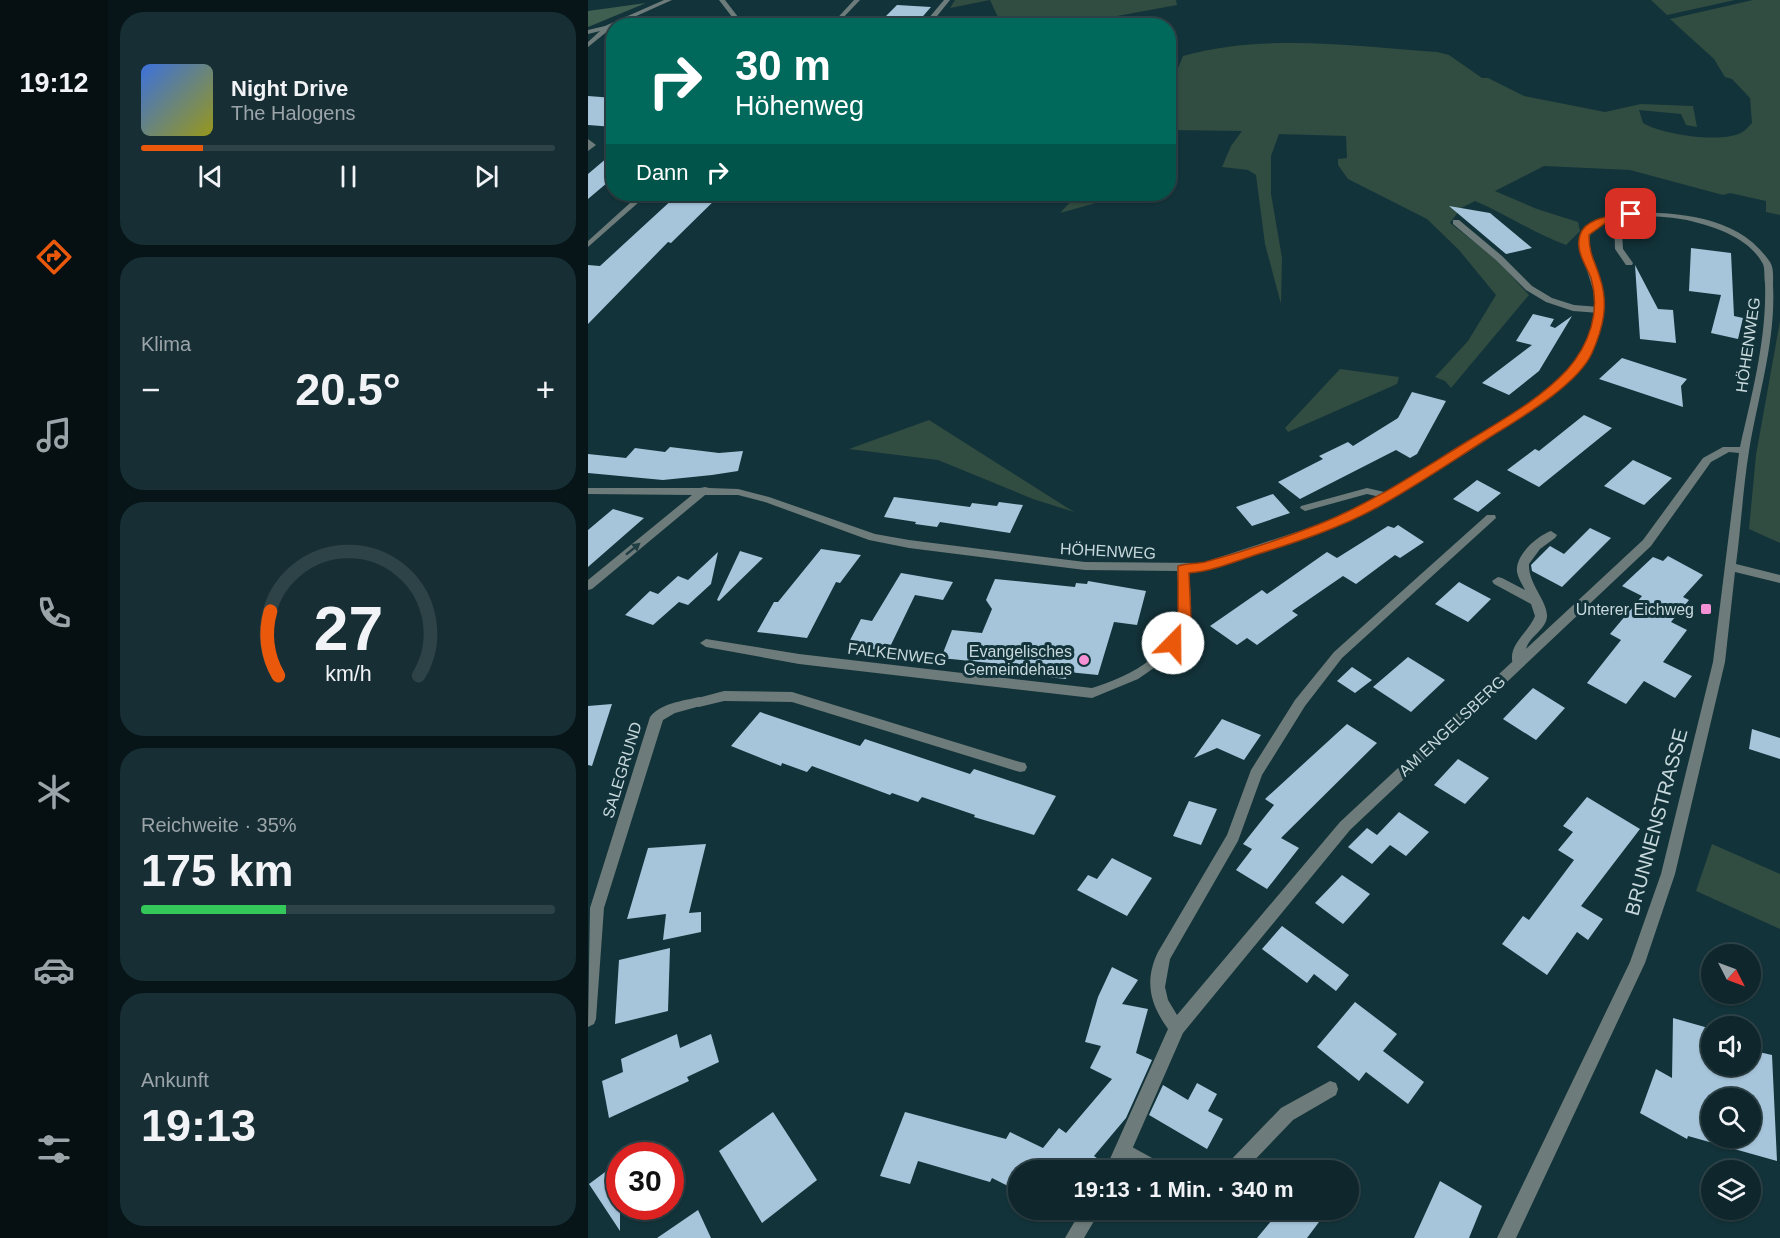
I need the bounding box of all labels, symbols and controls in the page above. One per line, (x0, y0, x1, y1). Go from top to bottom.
icon: right (636, 42, 714, 120)
text: 30 m (735, 42, 831, 89)
text: 19:12 (19, 68, 89, 98)
text: Night Drive (231, 76, 348, 101)
text: Höhenweg (735, 91, 864, 121)
text: The Halogens (231, 102, 356, 124)
icon: right (701, 156, 734, 189)
icon: previous (194, 160, 227, 193)
icon: pause (332, 160, 365, 193)
icon: next (470, 160, 503, 193)
text: Dann (636, 160, 689, 185)
pin (1605, 188, 1656, 239)
icon: arrive (1614, 197, 1647, 230)
icon: directions (33, 236, 75, 278)
street label: HÖHENWEG (1733, 296, 1763, 394)
text: Klima (141, 333, 191, 355)
text: 20.5° (295, 364, 401, 415)
text: − (141, 371, 160, 408)
text: + (536, 371, 555, 408)
icon: music (33, 414, 75, 456)
street label: HÖHENWEG (1060, 540, 1156, 562)
one-way arrow (625, 542, 641, 555)
icon: phone (33, 592, 75, 634)
text: 27 (313, 594, 383, 663)
place label: Unterer Eichweg (1576, 601, 1694, 618)
marker: Unterer Eichweg (1699, 602, 1713, 616)
position arrow (1141, 611, 1205, 675)
street label: FALKENWEG (847, 639, 947, 669)
place label: Evangelisches Gemeindehaus (963, 643, 1072, 678)
marker: Evangelisches Gemeindehaus (1077, 653, 1091, 667)
text: km/h (325, 662, 371, 686)
street label: AM ENGELSBERG (1395, 672, 1509, 780)
street label: SALEGRUND (599, 720, 645, 820)
street label: BRUNNENSTRASSE (1620, 726, 1692, 918)
icon: climate (33, 771, 75, 813)
text: Reichweite · 35% (141, 814, 297, 836)
text: 175 km (141, 845, 294, 896)
north arrow (1701, 944, 1761, 1004)
map controls (1701, 944, 1761, 1220)
icon: car (33, 949, 75, 991)
button: sound (1701, 1016, 1761, 1076)
text: Ankunft (141, 1069, 209, 1091)
button: search (1701, 1088, 1761, 1148)
text: 19:13 (141, 1100, 256, 1151)
icon: filters (33, 1128, 75, 1170)
speed limit sign: 30 (606, 1142, 684, 1220)
button: layers (1701, 1160, 1761, 1220)
text: 19:13 · 1 Min. · 340 m (1073, 1177, 1294, 1202)

